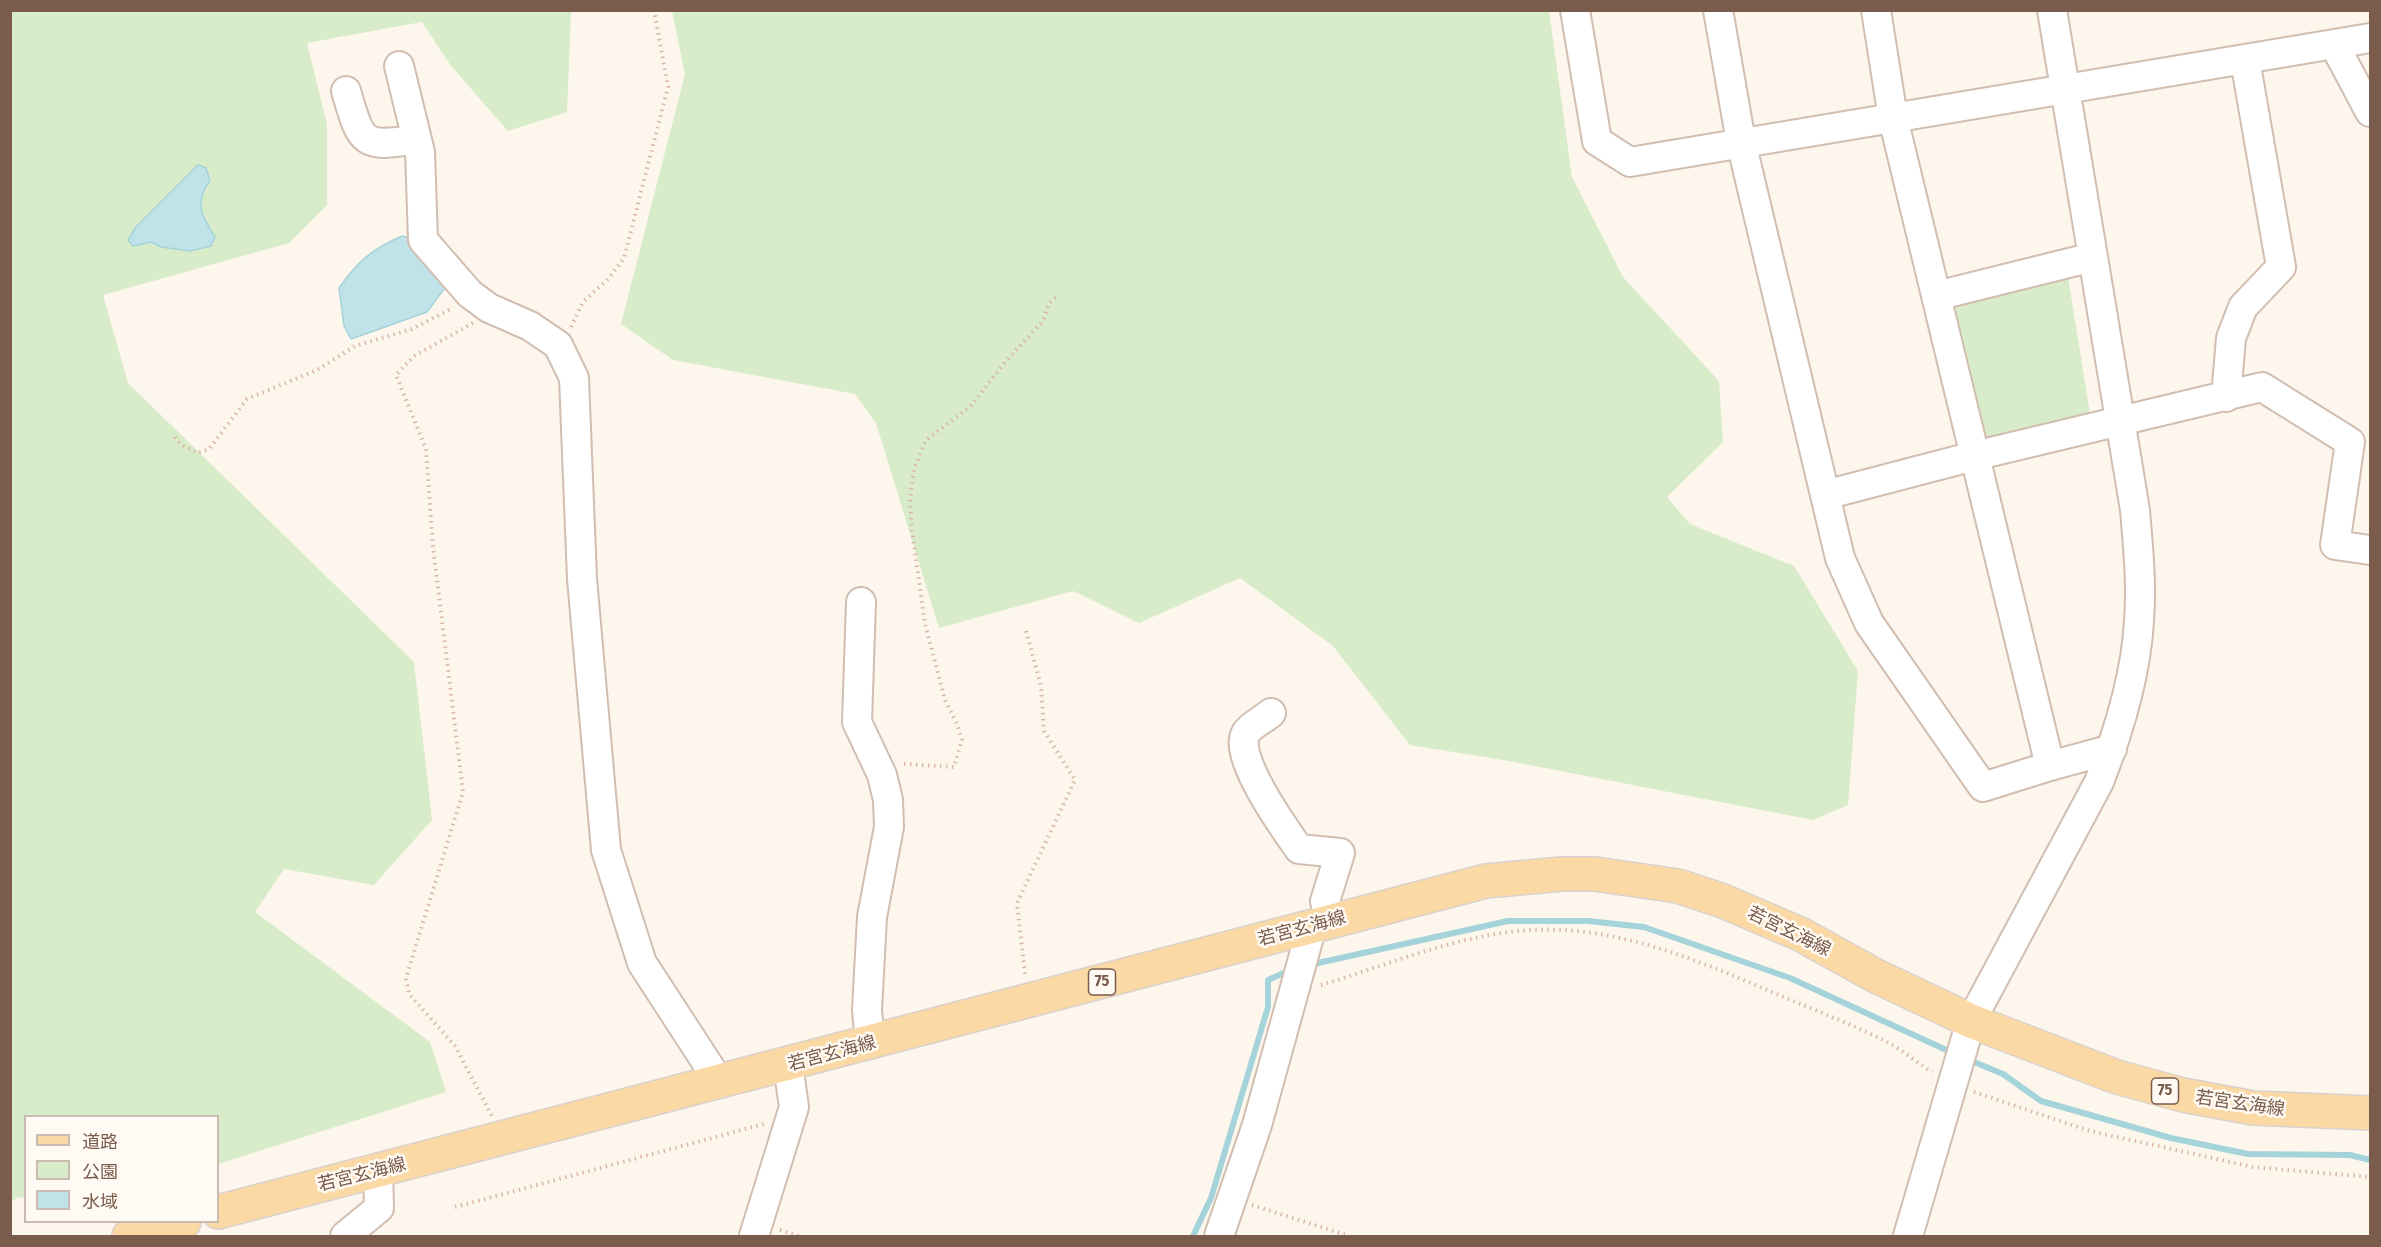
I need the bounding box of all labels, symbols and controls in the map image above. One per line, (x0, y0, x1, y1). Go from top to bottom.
street label: 若宮玄海線 (1744, 903, 1834, 961)
street label: 若宮玄海線 (1256, 907, 1348, 951)
road number: 75 (1088, 969, 1116, 995)
street label: 若宮玄海線 (786, 1032, 878, 1076)
road number: 75 (2152, 1078, 2178, 1104)
street label: 若宮玄海線 (2194, 1087, 2286, 1121)
legend (24, 1115, 219, 1223)
text: 道路 (82, 1131, 118, 1153)
street label: 若宮玄海線 (316, 1154, 408, 1196)
text: 公園 (82, 1161, 118, 1183)
text: 水域 (82, 1191, 118, 1213)

